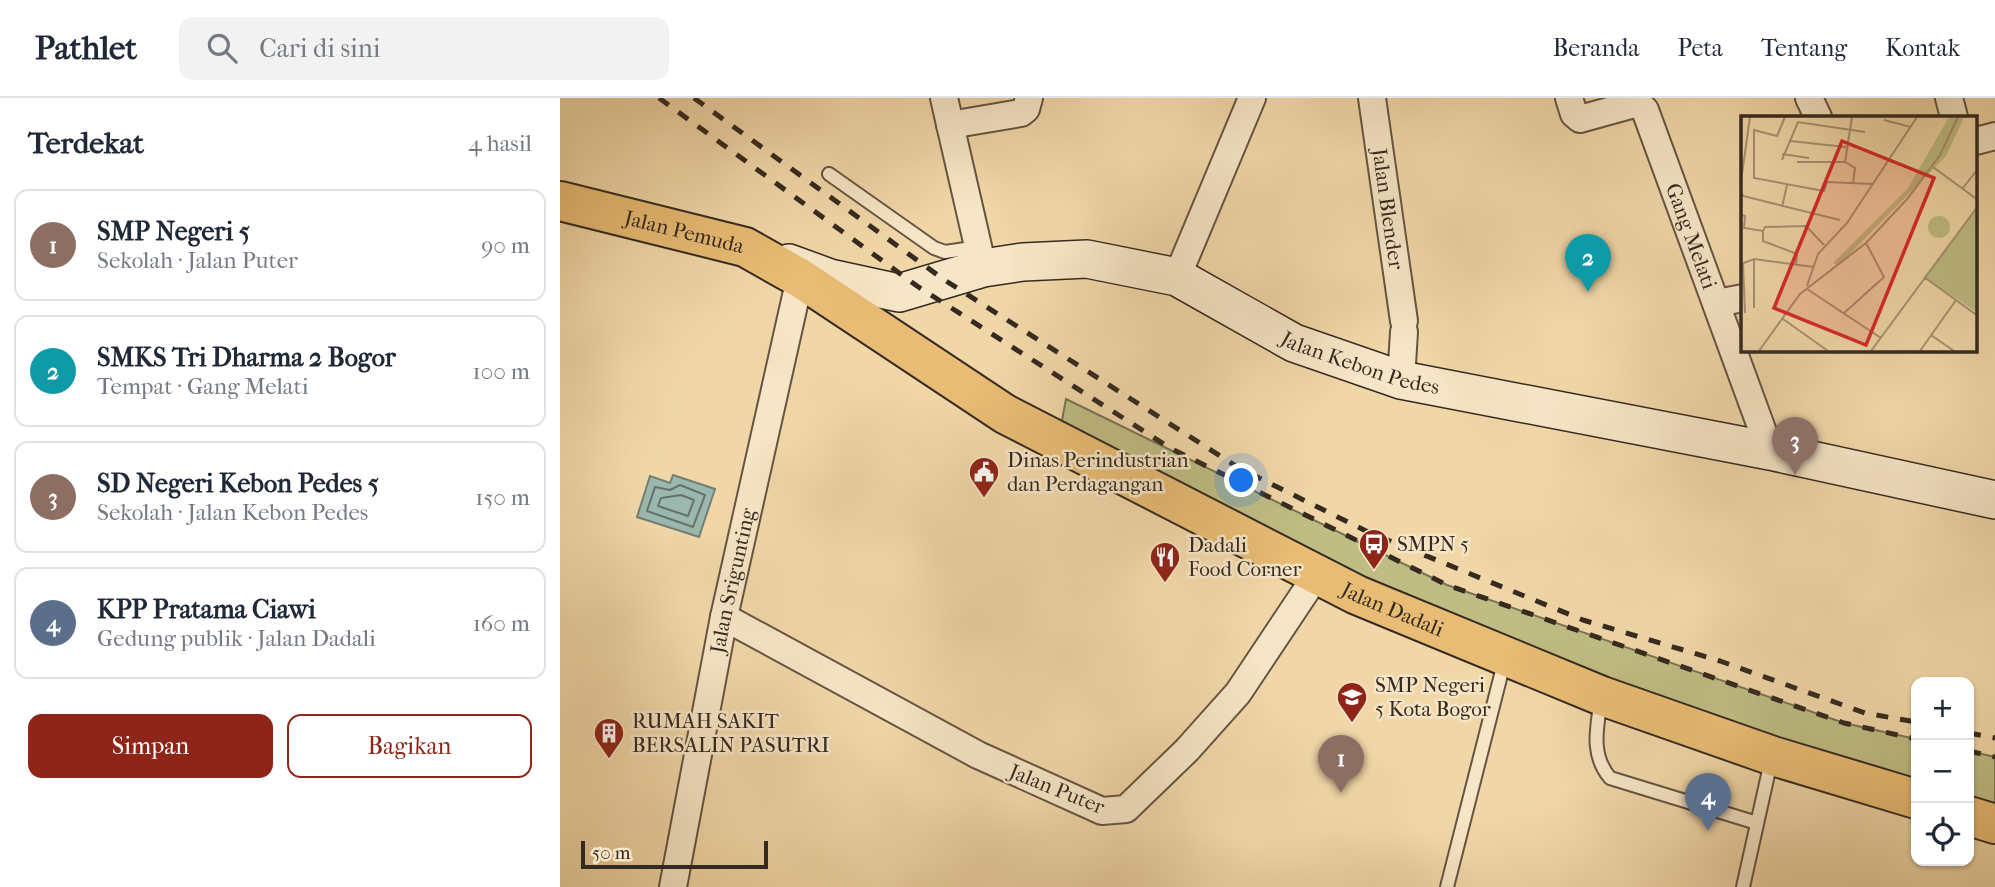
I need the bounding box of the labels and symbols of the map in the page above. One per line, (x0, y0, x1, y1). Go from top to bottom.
inset map (1741, 116, 1978, 352)
street label: Jalan Blender (1367, 145, 1408, 271)
street label: Gang Melati (1661, 180, 1722, 292)
street label: Jalan Pemuda (620, 205, 747, 258)
pin: 2 (1565, 234, 1611, 292)
street label: Jalan Kebon Pedes (1275, 325, 1442, 399)
pin: 3 (1772, 417, 1818, 475)
place label: Dinas Perindustrian dan Perdagangan (1007, 448, 1189, 496)
public building icon: Dinas Perindustrian dan Perdagangan (967, 455, 1001, 499)
your location (1224, 463, 1258, 497)
street label: Jalan Srigunting (705, 505, 760, 657)
bus stop icon: SMPN 5 (1357, 527, 1391, 571)
place label: SMPN 5 (1397, 532, 1469, 556)
place label: Dadali Food Corner (1188, 533, 1301, 581)
restaurant icon: Dadali Food Corner (1148, 540, 1182, 584)
street label: Jalan Dadali (1336, 576, 1447, 641)
place label: SMP Negeri 5 Kota Bogor (1375, 673, 1491, 721)
school or university icon: SMP Negeri 5 Kota Bogor (1335, 680, 1369, 724)
place label: RUMAH SAKIT BERSALIN PASUTRI (632, 709, 829, 757)
building icon: RUMAH SAKIT BERSALIN PASUTRI (592, 716, 626, 760)
pin: 1 (1318, 735, 1364, 793)
street label: Jalan Puter (1004, 758, 1108, 819)
pin: 4 (1685, 773, 1731, 831)
scale bar (581, 838, 768, 870)

